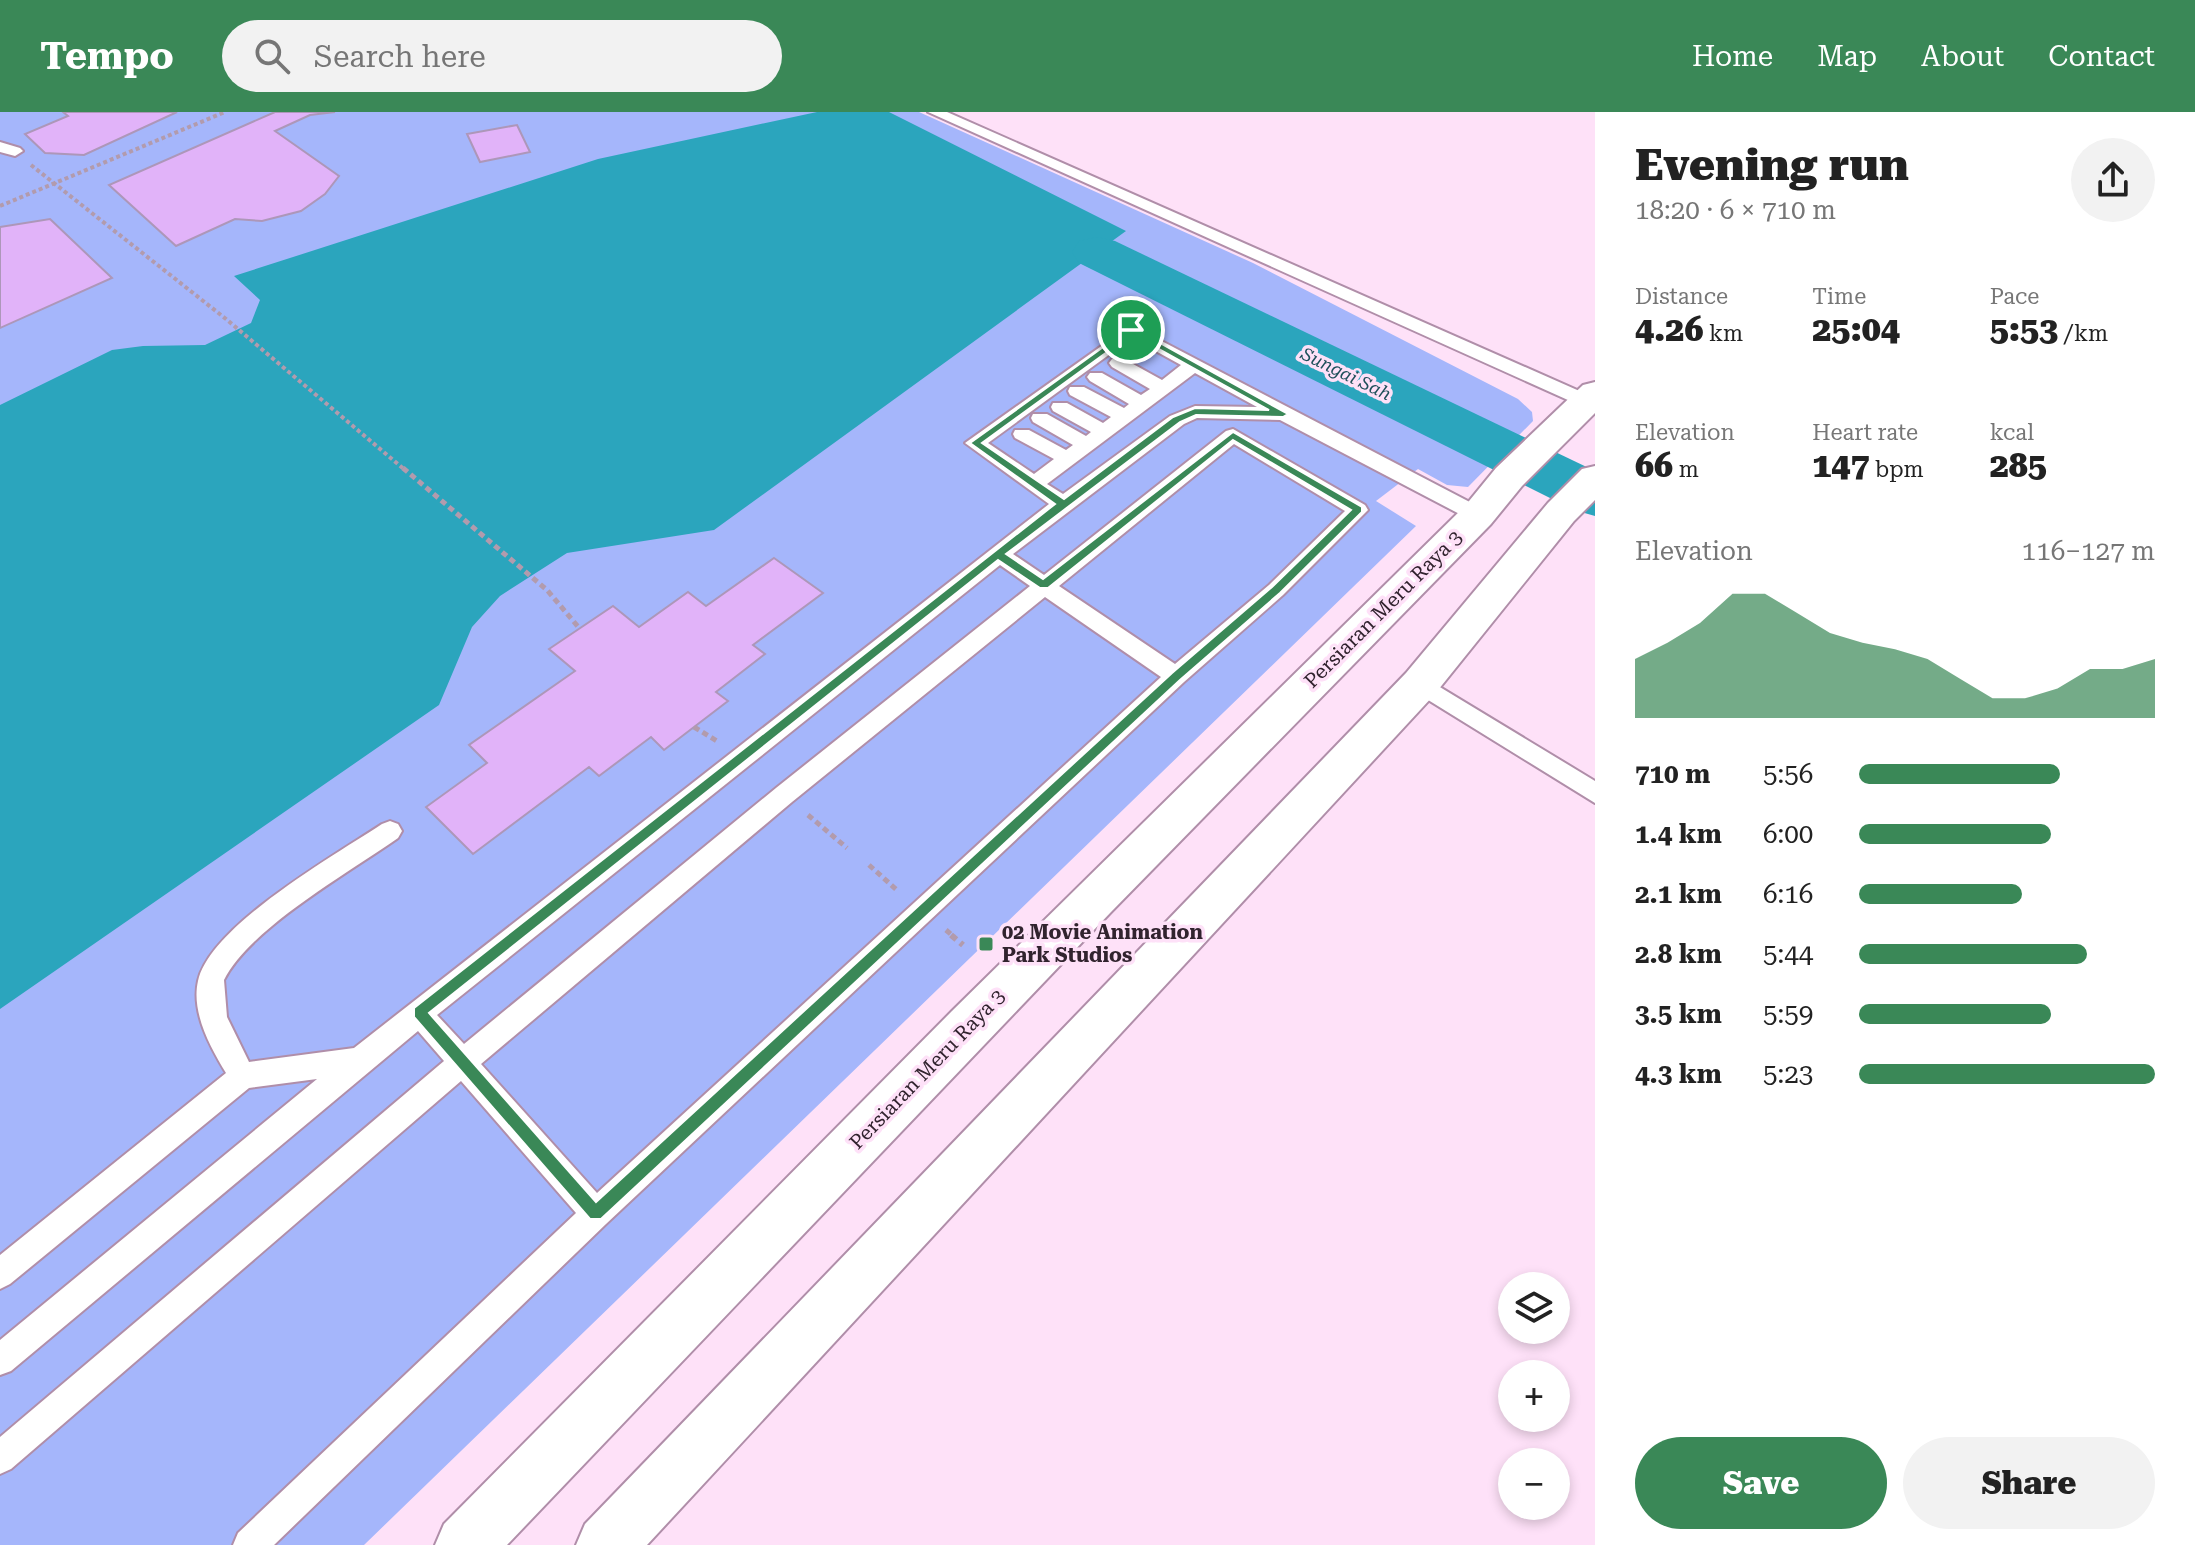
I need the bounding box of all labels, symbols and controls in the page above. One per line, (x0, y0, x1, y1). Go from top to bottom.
search box (222, 20, 782, 92)
text: Tempo (40, 34, 174, 78)
icon: search (250, 34, 294, 78)
text: Search here (314, 39, 486, 74)
text: Home (1692, 40, 1773, 73)
text: Map (1817, 40, 1877, 73)
text: About (1921, 40, 2004, 73)
text: Contact (2048, 40, 2155, 73)
button: share (2071, 138, 2155, 222)
text: Evening run (1635, 139, 1909, 191)
text: 18:20 · 6 × 710 m (1635, 195, 1836, 225)
text: Distance (1635, 284, 1728, 309)
text: Time (1812, 284, 1866, 309)
text: Pace (1990, 284, 2039, 309)
pin (1097, 296, 1165, 364)
icon: arrive (1109, 308, 1153, 352)
text: 4.26 (1635, 309, 1703, 349)
text: 25:04 (1812, 309, 1900, 349)
text: 5:53 (1990, 309, 2058, 349)
text: km (1703, 321, 1743, 346)
text: /km (2058, 321, 2108, 346)
water label: Sungai Sah (1297, 342, 1395, 404)
text: Elevation (1635, 420, 1735, 445)
text: Heart rate (1812, 420, 1918, 445)
text: kcal (1990, 420, 2034, 445)
text: 66 (1635, 445, 1673, 485)
text: 147 (1812, 445, 1869, 485)
text: 285 (1990, 445, 2047, 485)
text: m (1673, 457, 1699, 482)
text: bpm (1869, 457, 1924, 482)
street label: Persiaran Meru Raya 3 (1299, 525, 1467, 693)
text: Elevation (1635, 536, 1753, 566)
text: 116–127 m (2022, 536, 2155, 566)
text: 710 m (1635, 759, 1710, 789)
text: 5:56 (1763, 759, 1813, 789)
text: 1.4 km (1635, 819, 1722, 849)
text: 6:00 (1763, 819, 1813, 849)
text: 2.1 km (1635, 879, 1722, 909)
text: 6:16 (1763, 879, 1813, 909)
place label: 02 Movie Animation Park Studios (1002, 920, 1204, 967)
marker: 02 Movie Animation Park Studios (977, 935, 995, 953)
text: 2.8 km (1635, 939, 1722, 969)
text: 5:44 (1763, 939, 1813, 969)
street label: Persiaran Meru Raya 3 (844, 984, 1010, 1154)
text: 3.5 km (1635, 999, 1722, 1029)
text: 5:59 (1763, 999, 1813, 1029)
text: 4.3 km (1635, 1059, 1722, 1089)
text: 5:23 (1763, 1059, 1813, 1089)
map controls (1498, 1272, 1570, 1520)
button: layers (1498, 1272, 1570, 1344)
button: + (1498, 1360, 1570, 1432)
button: Save (1635, 1437, 1887, 1529)
button: Share (1903, 1437, 2155, 1529)
button: − (1498, 1448, 1570, 1520)

